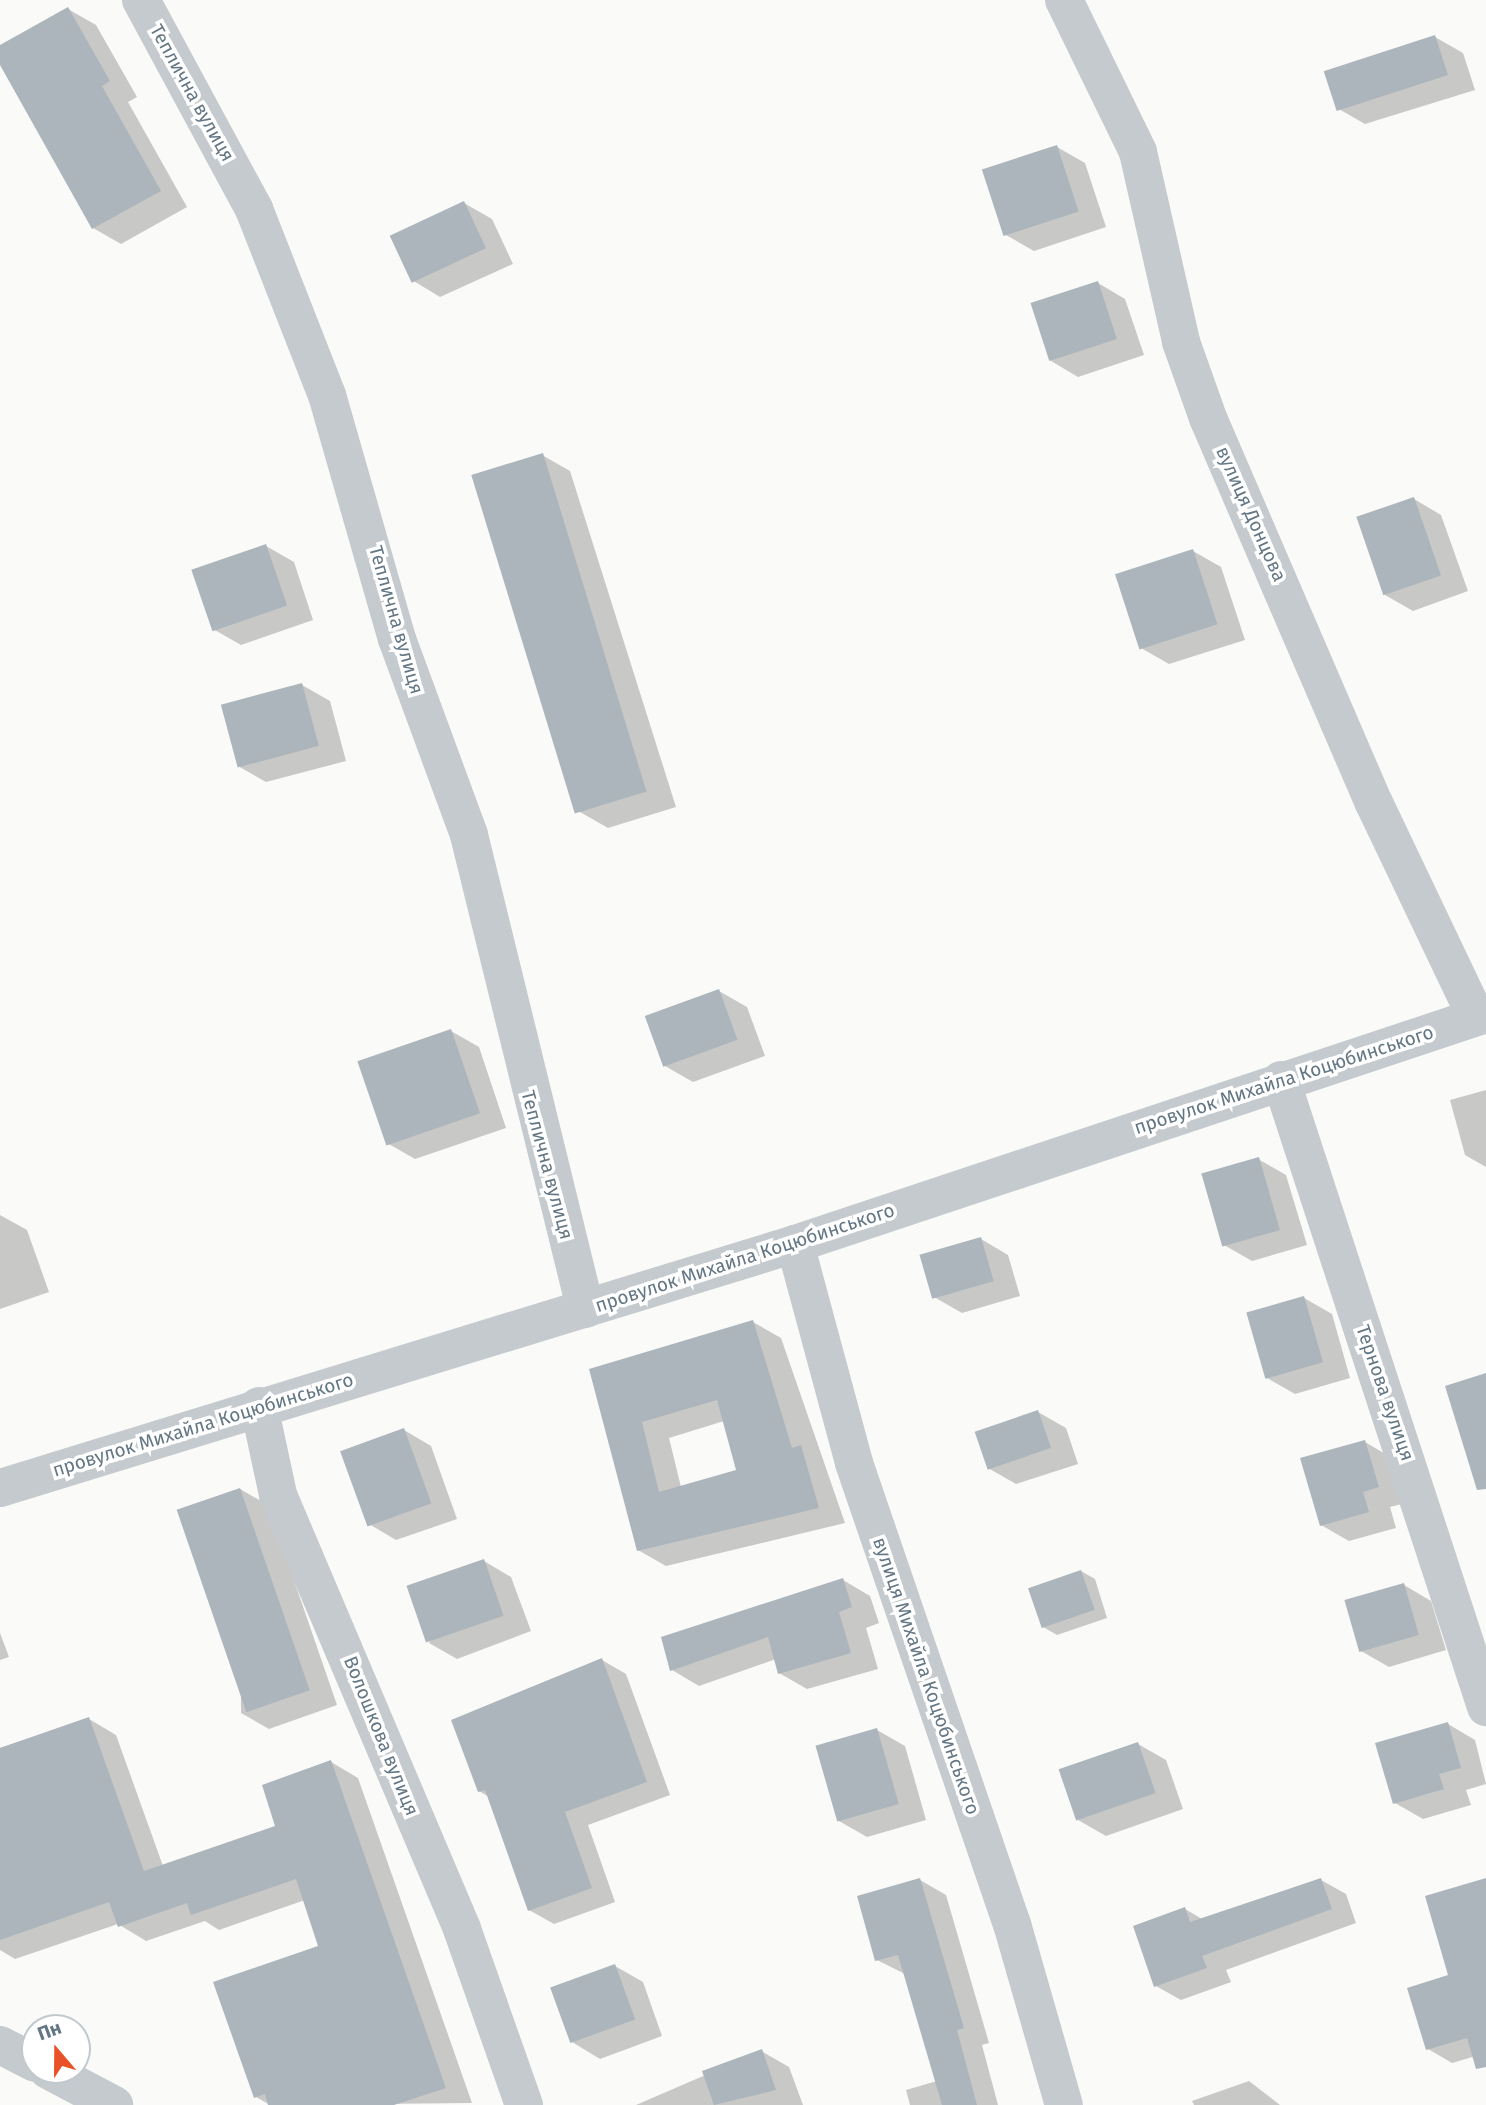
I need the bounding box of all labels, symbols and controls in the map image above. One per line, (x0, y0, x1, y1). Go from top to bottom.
street label: Теплична вулиця (145, 20, 239, 166)
street label: вулиця Донцова (1211, 443, 1291, 585)
street label: Теплична вулиця (364, 543, 428, 697)
street label: провулок Михайла Коцюбинського (1131, 1021, 1437, 1139)
street label: Теплична вулиця (516, 1088, 578, 1242)
street label: провулок Михайла Коцюбинського (592, 1199, 898, 1317)
street label: Тернова вулиця (1351, 1322, 1419, 1464)
street label: провулок Михайла Коцюбинського (50, 1368, 356, 1482)
street label: вулиця Михайла Коцюбинського (868, 1534, 984, 1818)
street label: Волошкова вулиця (339, 1653, 423, 1819)
north arrow (21, 2014, 91, 2084)
text: Пн (34, 2016, 64, 2046)

